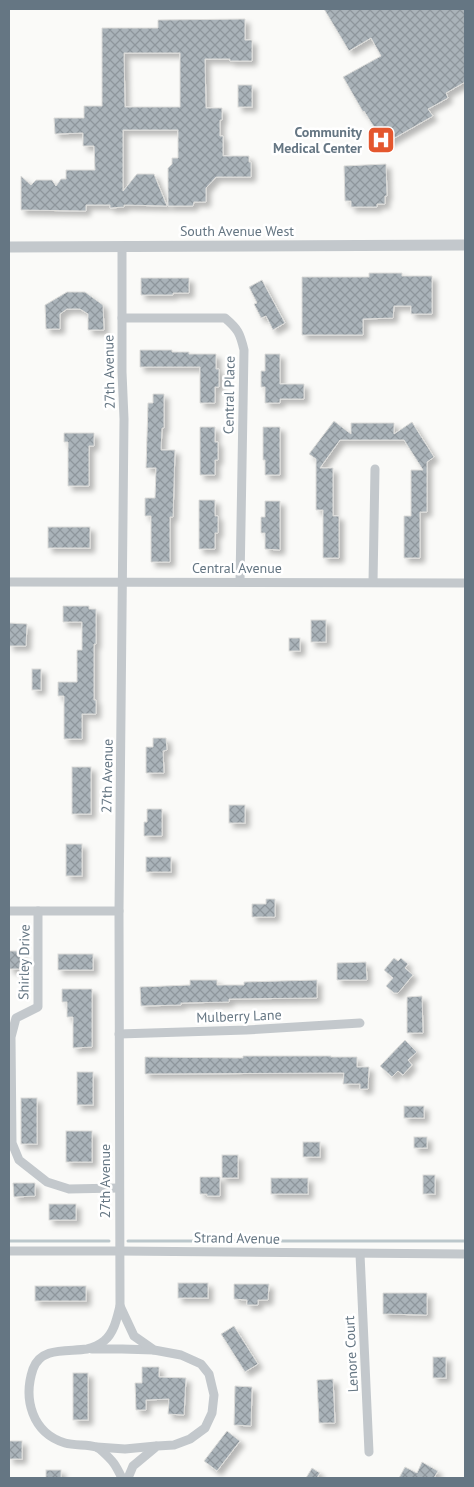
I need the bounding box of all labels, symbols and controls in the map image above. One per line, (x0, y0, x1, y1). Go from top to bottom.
place label: Community Medical Center (273, 123, 362, 157)
hospital icon: Community Medical Center (366, 125, 396, 155)
street label: South Avenue West (180, 222, 294, 240)
street label: 27th Avenue (99, 335, 119, 409)
street label: Central Place (219, 356, 239, 434)
street label: Central Avenue (192, 559, 282, 577)
street label: 27th Avenue (97, 739, 117, 813)
street label: Shirley Drive (14, 924, 34, 1000)
street label: Mulberry Lane (196, 1006, 282, 1026)
street label: 27th Avenue (96, 1144, 114, 1218)
street label: Strand Avenue (194, 1228, 280, 1248)
street label: Lenore Court (340, 1315, 362, 1393)

